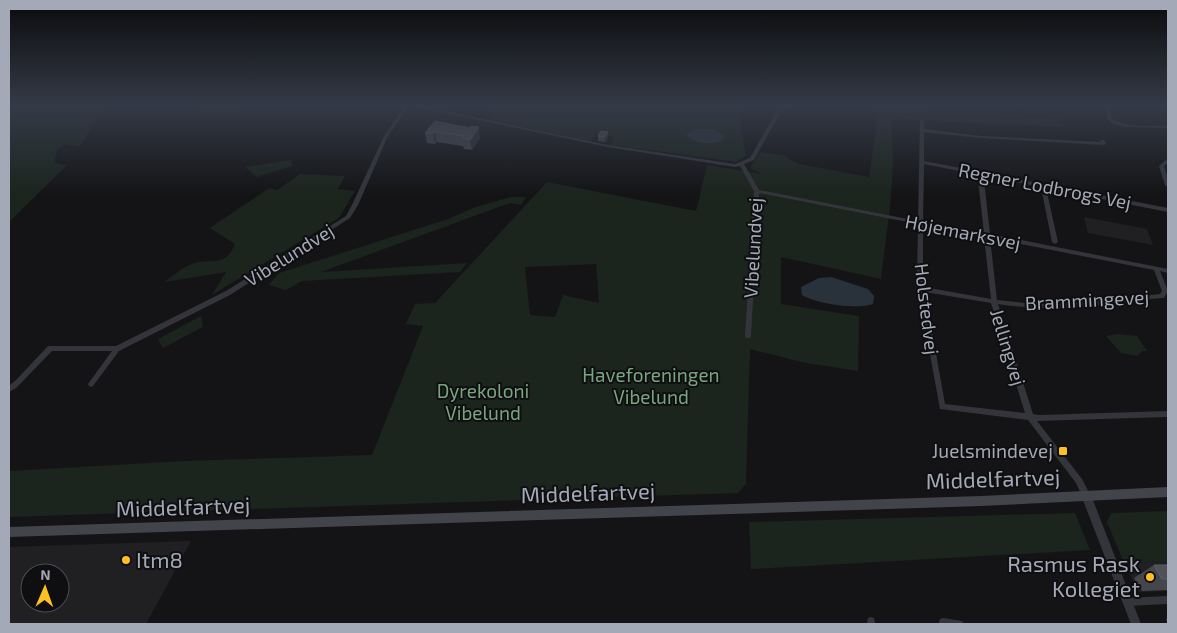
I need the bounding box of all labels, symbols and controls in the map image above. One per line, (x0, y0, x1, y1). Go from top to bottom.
street label: Regner Lodbrogs Vej (957, 157, 1133, 214)
street label: Vibelundvej (738, 197, 767, 299)
street label: Højemarksvej (903, 209, 1023, 254)
street label: Vibelundvej (240, 218, 337, 291)
street label: Holstedvej (910, 262, 945, 356)
street label: Brammingevej (1024, 285, 1150, 314)
street label: Jellingvej (986, 306, 1031, 388)
park label: Haveforeningen Vibelund (582, 363, 720, 408)
park label: Dyrekoloni Vibelund (437, 379, 529, 424)
place label: Juelsmindevej (932, 439, 1053, 462)
marker: Juelsmindevej (1057, 445, 1069, 457)
street label: Middelfartvej (925, 463, 1061, 494)
street label: Middelfartvej (520, 477, 656, 508)
street label: Middelfartvej (115, 491, 251, 522)
place label: Itm8 (136, 546, 183, 572)
place label: Rasmus Rask Kollegiet (1007, 550, 1140, 601)
marker: Itm8 (120, 554, 132, 566)
north arrow (20, 563, 70, 613)
text: N (40, 566, 51, 583)
marker: Rasmus Rask Kollegiet (1144, 571, 1156, 583)

